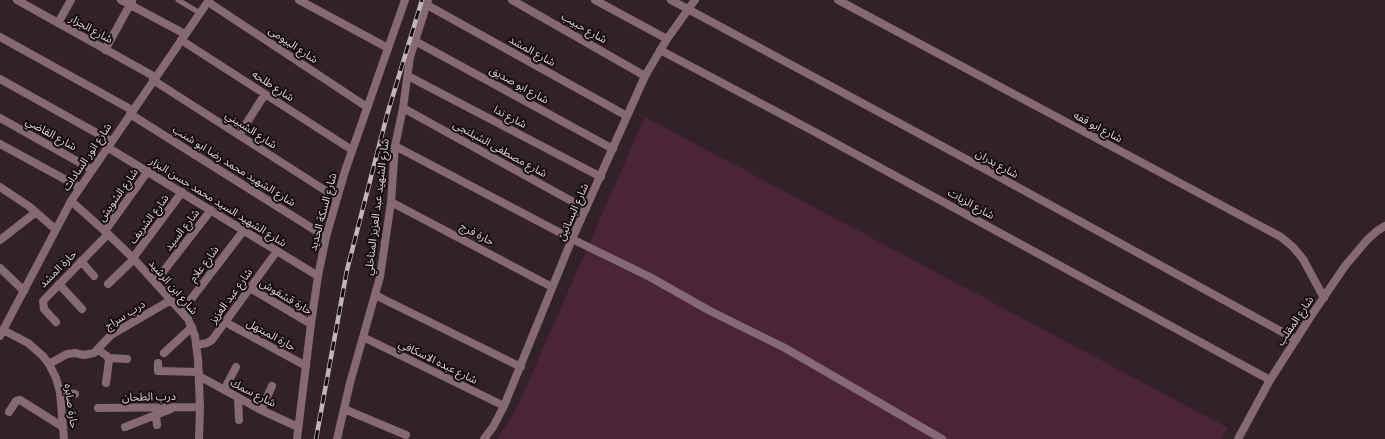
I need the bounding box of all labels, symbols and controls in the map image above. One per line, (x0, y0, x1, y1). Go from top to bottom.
street label: شارع حبيب (559, 10, 609, 46)
street label: شارع الجزار (67, 12, 115, 46)
street label: شارع البيومى (266, 24, 320, 66)
street label: شارع المشد (506, 33, 558, 69)
street label: شارع ابو صديق (487, 63, 551, 107)
street label: شارع طلحه (250, 68, 296, 104)
street label: شارع ندا (491, 103, 529, 131)
street label: شارع الشبيني (223, 108, 279, 152)
street label: شارع ابو قفه (1071, 109, 1125, 145)
street label: شارع القاضي (23, 115, 79, 153)
street label: شارع مصطفى الشبلنجى (451, 118, 549, 180)
street label: شارع انور السادات (60, 121, 114, 193)
street label: شارع الشهيد محمد رضا ابو شنب (170, 123, 298, 209)
street label: شارع الشهيد عبد العزيز المناخلي (362, 138, 392, 276)
street label: شارع بدران (973, 147, 1021, 181)
street label: شارع الشهيد السيد محمد حسن البزار (147, 154, 289, 250)
street label: شارع الشويش (95, 166, 141, 224)
street label: شارع السكة الحديد (306, 172, 340, 252)
street label: شارع البساتين (554, 181, 592, 243)
street label: شارع الزيات (945, 186, 997, 222)
street label: شارع الشريف (126, 192, 172, 246)
street label: شارع السيد (162, 207, 202, 253)
street label: حارة فرج (458, 220, 496, 248)
street label: شارع علام (186, 243, 222, 285)
street label: حارة المشد (37, 248, 79, 290)
street label: شارع ابن الرشيد (146, 257, 200, 317)
street label: شارع عبد العزيز (207, 266, 255, 326)
street label: حارة قشقوش (257, 276, 315, 318)
street label: شارع المقلب (1274, 294, 1316, 348)
street label: درب سراج (102, 297, 148, 333)
street label: حارة المبتهل (244, 316, 298, 354)
street label: شارع عبده الاسكافي (396, 337, 480, 387)
street label: شارع سمك (228, 376, 278, 410)
street label: حارة صابره (61, 383, 81, 429)
street label: درب الطحان (122, 390, 176, 404)

